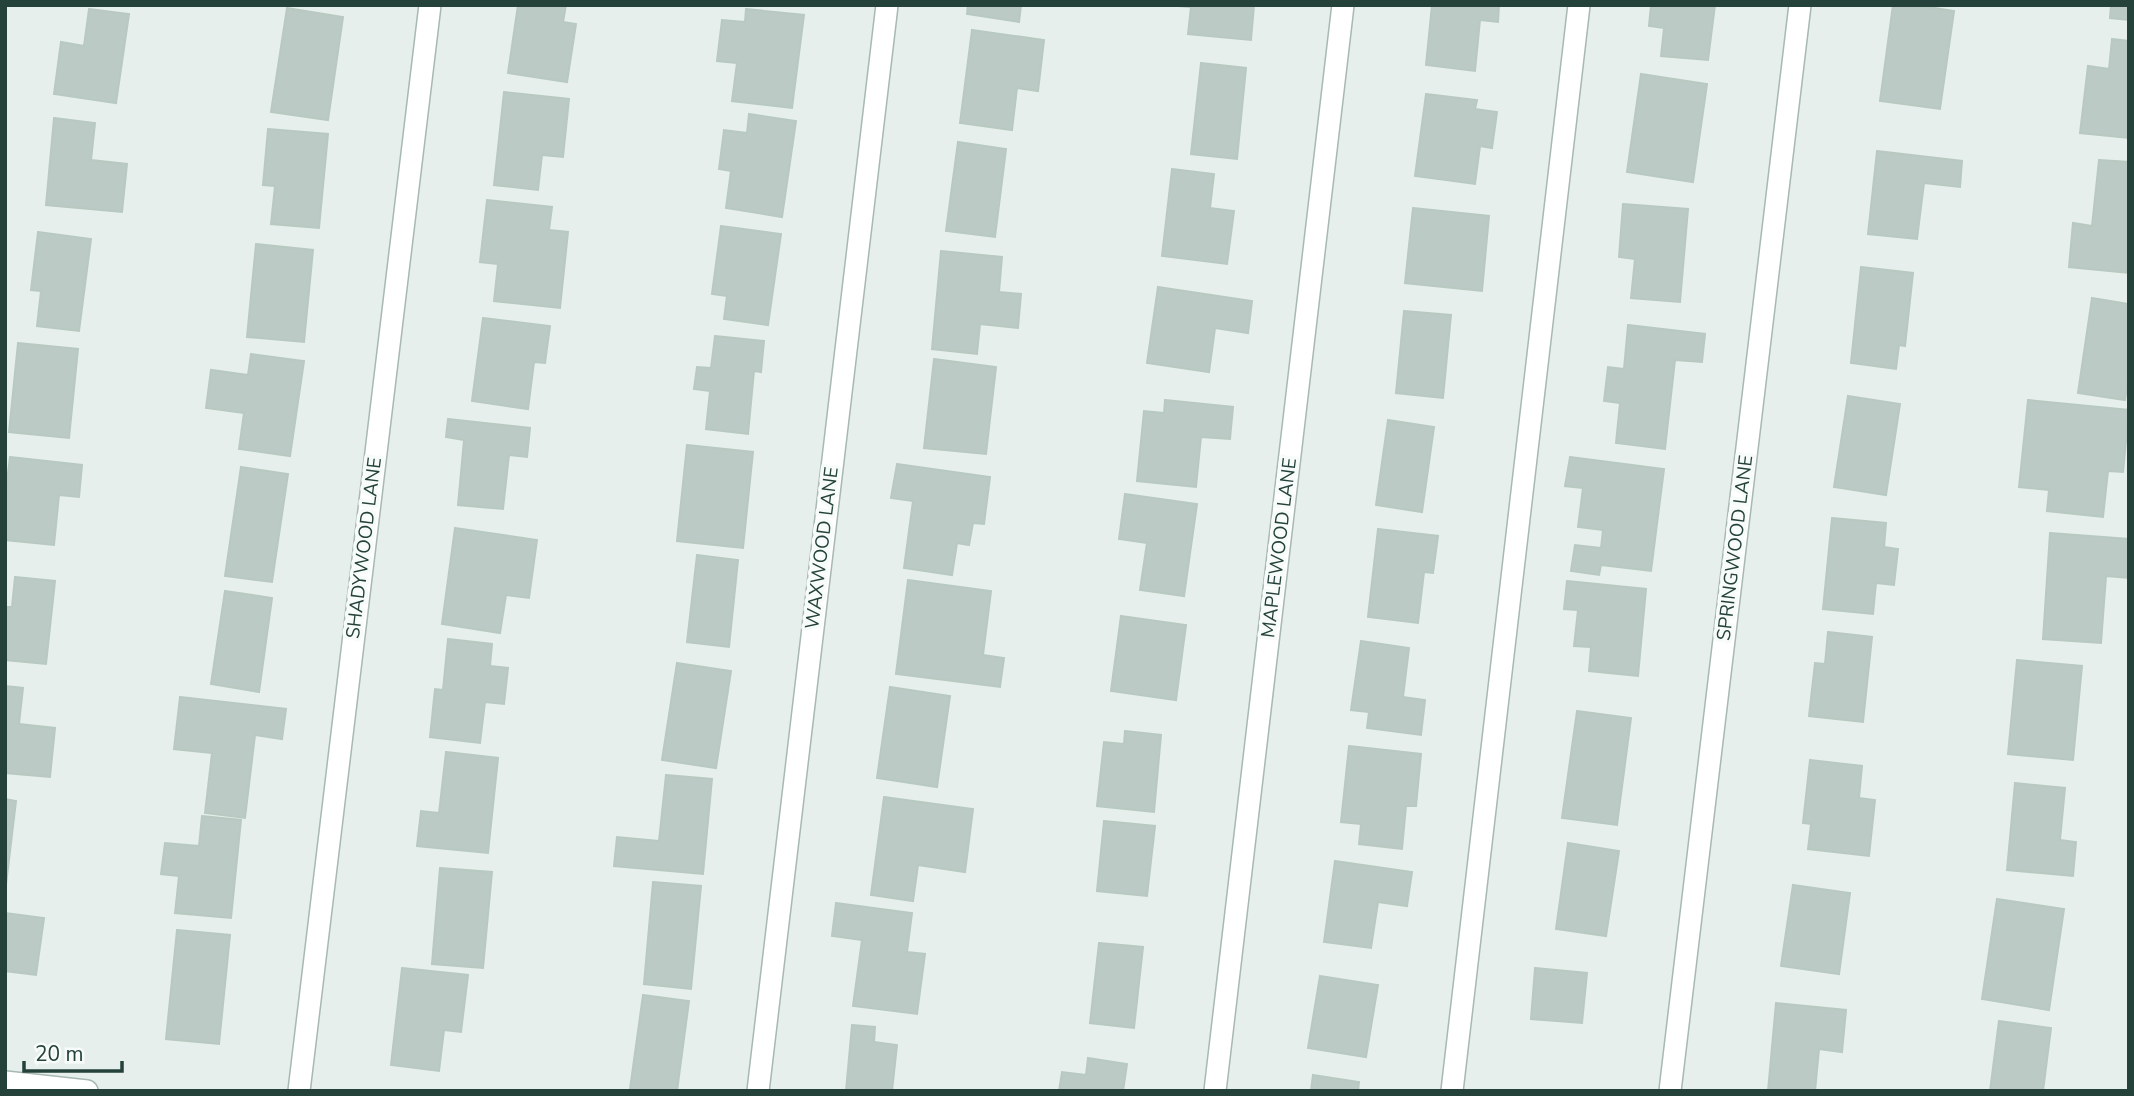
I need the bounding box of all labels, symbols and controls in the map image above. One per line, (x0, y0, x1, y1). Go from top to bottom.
street label: SPRINGWOOD LANE (1711, 454, 1759, 642)
street label: SHADYWOOD LANE (340, 456, 388, 640)
street label: MAPLEWOOD LANE (1255, 457, 1303, 639)
street label: WAXWOOD LANE (799, 465, 845, 631)
scale bar (24, 1030, 122, 1074)
text: 20 m (35, 1040, 84, 1068)

